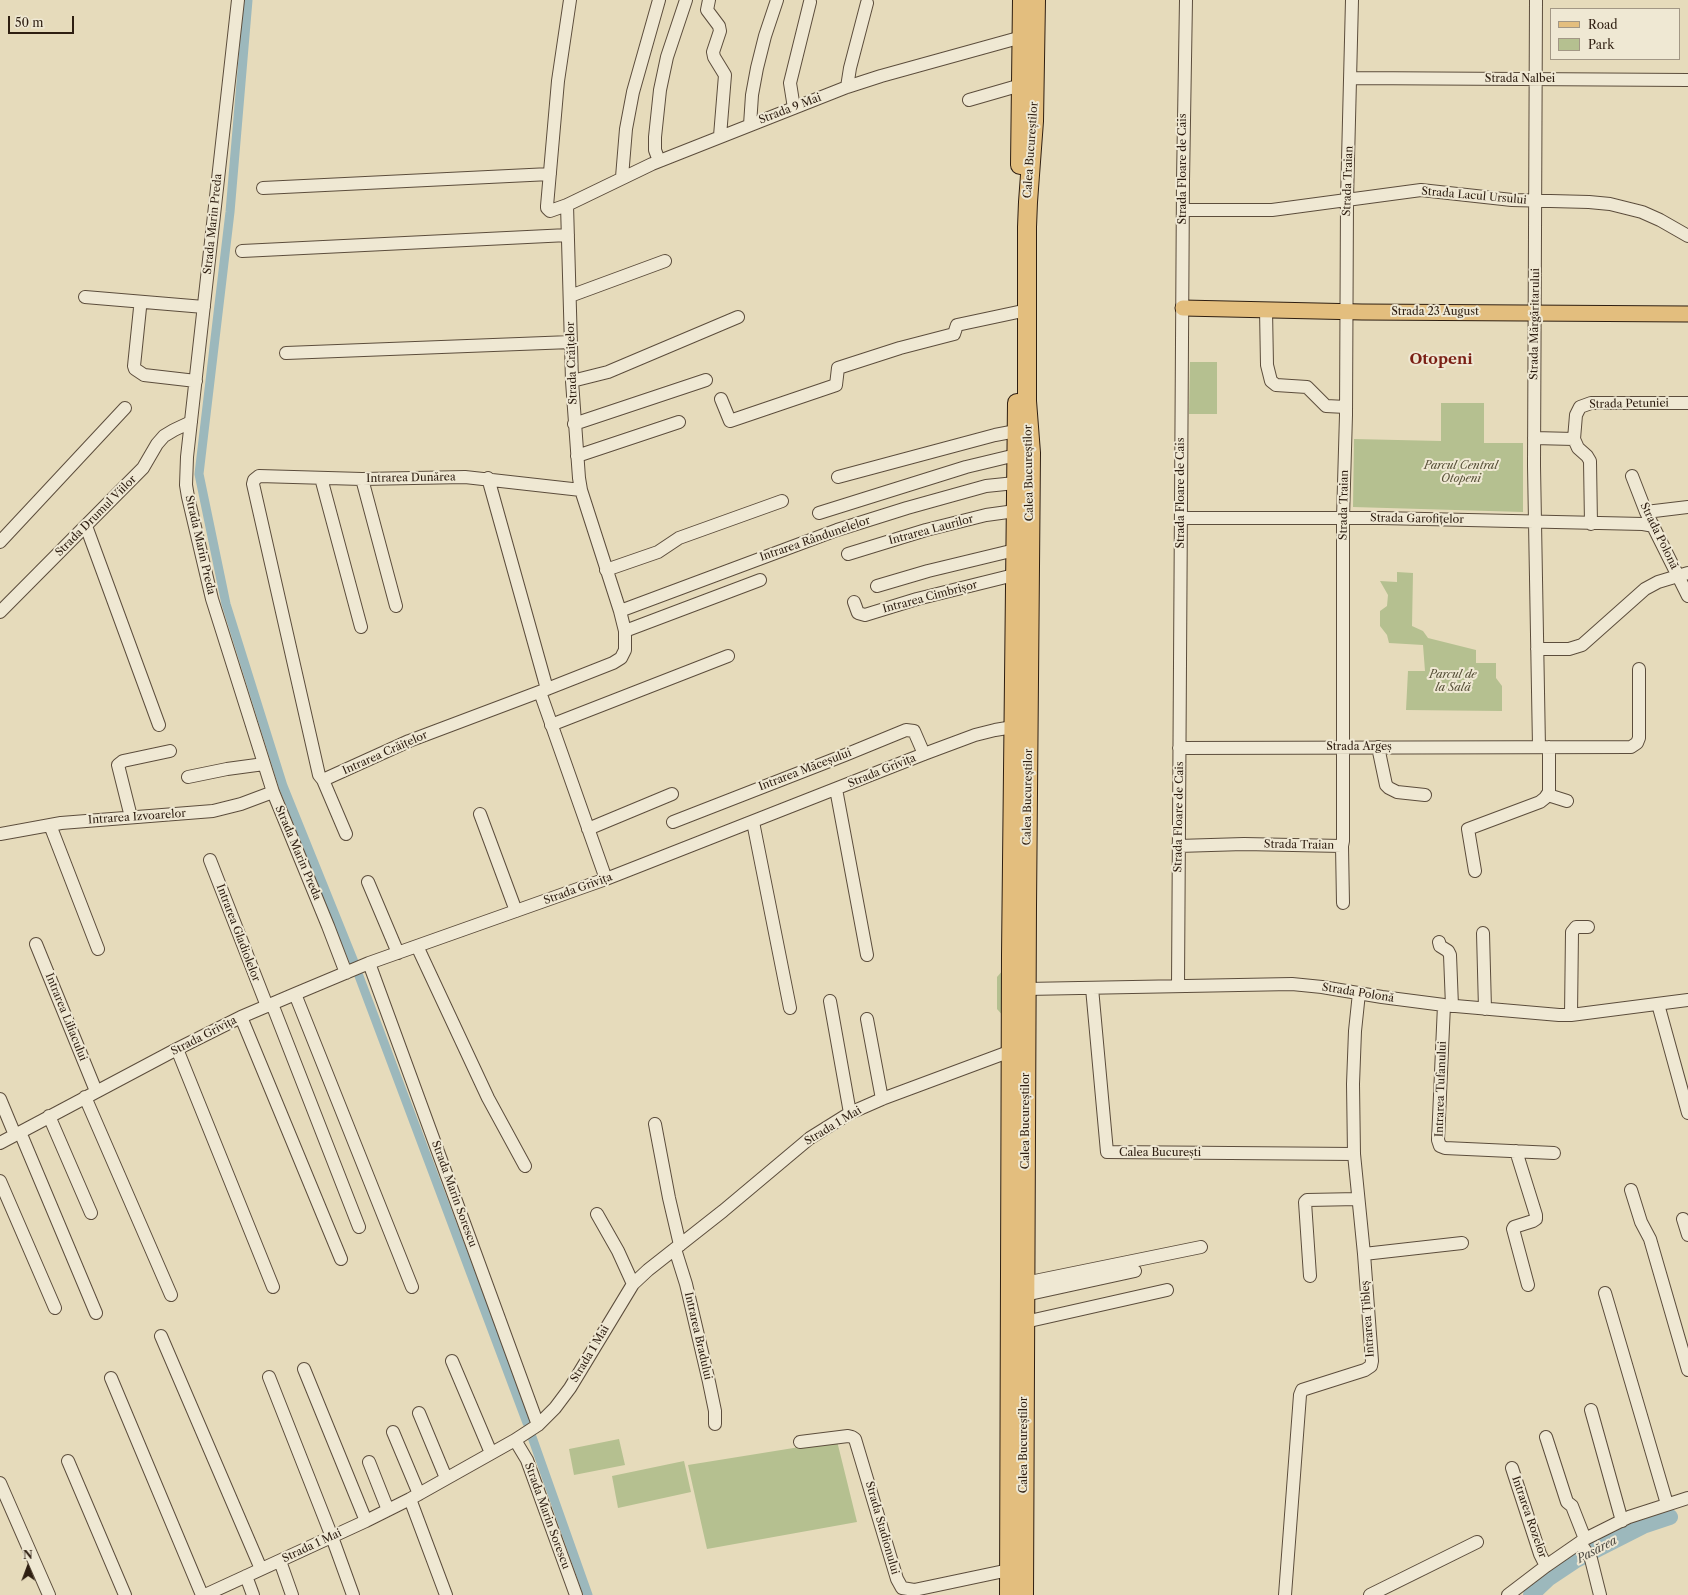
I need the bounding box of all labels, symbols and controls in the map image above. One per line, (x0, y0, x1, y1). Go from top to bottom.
scale bar (10, 8, 76, 34)
legend (1550, 8, 1680, 60)
text: 50 m (15, 15, 44, 30)
text: Road (1588, 17, 1618, 32)
text: Park (1588, 37, 1614, 52)
street label: Strada Nalbei (1485, 72, 1555, 86)
street label: Strada 9 Mai (757, 91, 823, 127)
street label: Calea Bucureștilor (1021, 101, 1041, 199)
street label: Strada Floare de Cais (1176, 113, 1190, 225)
street label: Strada Traian (1340, 146, 1356, 216)
street label: Strada Marin Preda (201, 173, 225, 275)
street label: Strada Lacul Ursului (1421, 185, 1527, 207)
street label: Strada Mărgăritarului (1527, 268, 1543, 380)
street label: Strada 23 August (1391, 305, 1479, 319)
street label: Strada Crăițelor (564, 321, 580, 405)
district label: Otopeni (1409, 351, 1473, 369)
street label: Strada Petuniei (1589, 397, 1669, 411)
street label: Calea Bucureștilor (1022, 425, 1036, 521)
street label: Strada Floare de Cais (1174, 437, 1188, 549)
park label: Parcul Central Otopeni (1424, 459, 1498, 485)
street label: Strada Traian (1337, 470, 1351, 540)
street label: Intrarea Dunărea (366, 471, 456, 485)
street label: Strada Drumul Viilor (53, 473, 139, 559)
street label: Strada Marin Preda (182, 494, 218, 596)
street label: Strada Polonă (1637, 500, 1681, 572)
street label: Intrarea Laurilor (887, 512, 975, 548)
street label: Strada Garofițelor (1370, 512, 1464, 526)
street label: Intrarea Rândunelelor (758, 514, 872, 564)
street label: Intrarea Cimbrișor (881, 578, 979, 616)
park label: Parcul de la Sală (1429, 668, 1477, 694)
street label: Intrarea Crăițelor (340, 728, 430, 778)
street label: Strada Argeș (1326, 740, 1392, 754)
street label: Intrarea Măceșului (757, 746, 853, 794)
street label: Calea Bucureștilor (1021, 749, 1035, 845)
street label: Strada Grivița (846, 751, 918, 791)
street label: Strada Floare de Cais (1171, 761, 1187, 873)
street label: Strada Marin Preda (272, 804, 324, 902)
street label: Intrarea Izvoarelor (88, 807, 186, 827)
street label: Strada Traian (1264, 838, 1334, 852)
street label: Strada Grivița (542, 870, 614, 908)
street label: Intrarea Gladiolelor (213, 882, 263, 984)
street label: Intrarea Liliacului (42, 971, 90, 1063)
street label: Strada Polonă (1321, 981, 1395, 1005)
street label: Strada Grivița (169, 1014, 239, 1058)
street label: Intrarea Tufanului (1433, 1041, 1449, 1137)
street label: Calea Bucureștilor (1019, 1073, 1033, 1169)
street label: Strada 1 Mai (802, 1104, 864, 1148)
street label: Strada Marin Sorescu (429, 1139, 479, 1249)
street label: Calea București (1119, 1146, 1201, 1160)
street label: Intrarea Țibleș (1359, 1280, 1377, 1358)
street label: Intrarea Bradului (681, 1291, 715, 1381)
street label: Strada 1 Mai (568, 1323, 612, 1385)
street label: Calea Bucureștilor (1017, 1397, 1031, 1493)
street label: Strada Marin Sorescu (522, 1461, 572, 1571)
street label: Intrarea Rozelor (1509, 1474, 1549, 1560)
street label: Strada Stadionului (862, 1480, 902, 1576)
street label: Strada 1 Mai (280, 1526, 344, 1566)
water label: Pasărea (1575, 1533, 1619, 1567)
north arrow (8, 1547, 48, 1587)
text: N (23, 1548, 33, 1562)

